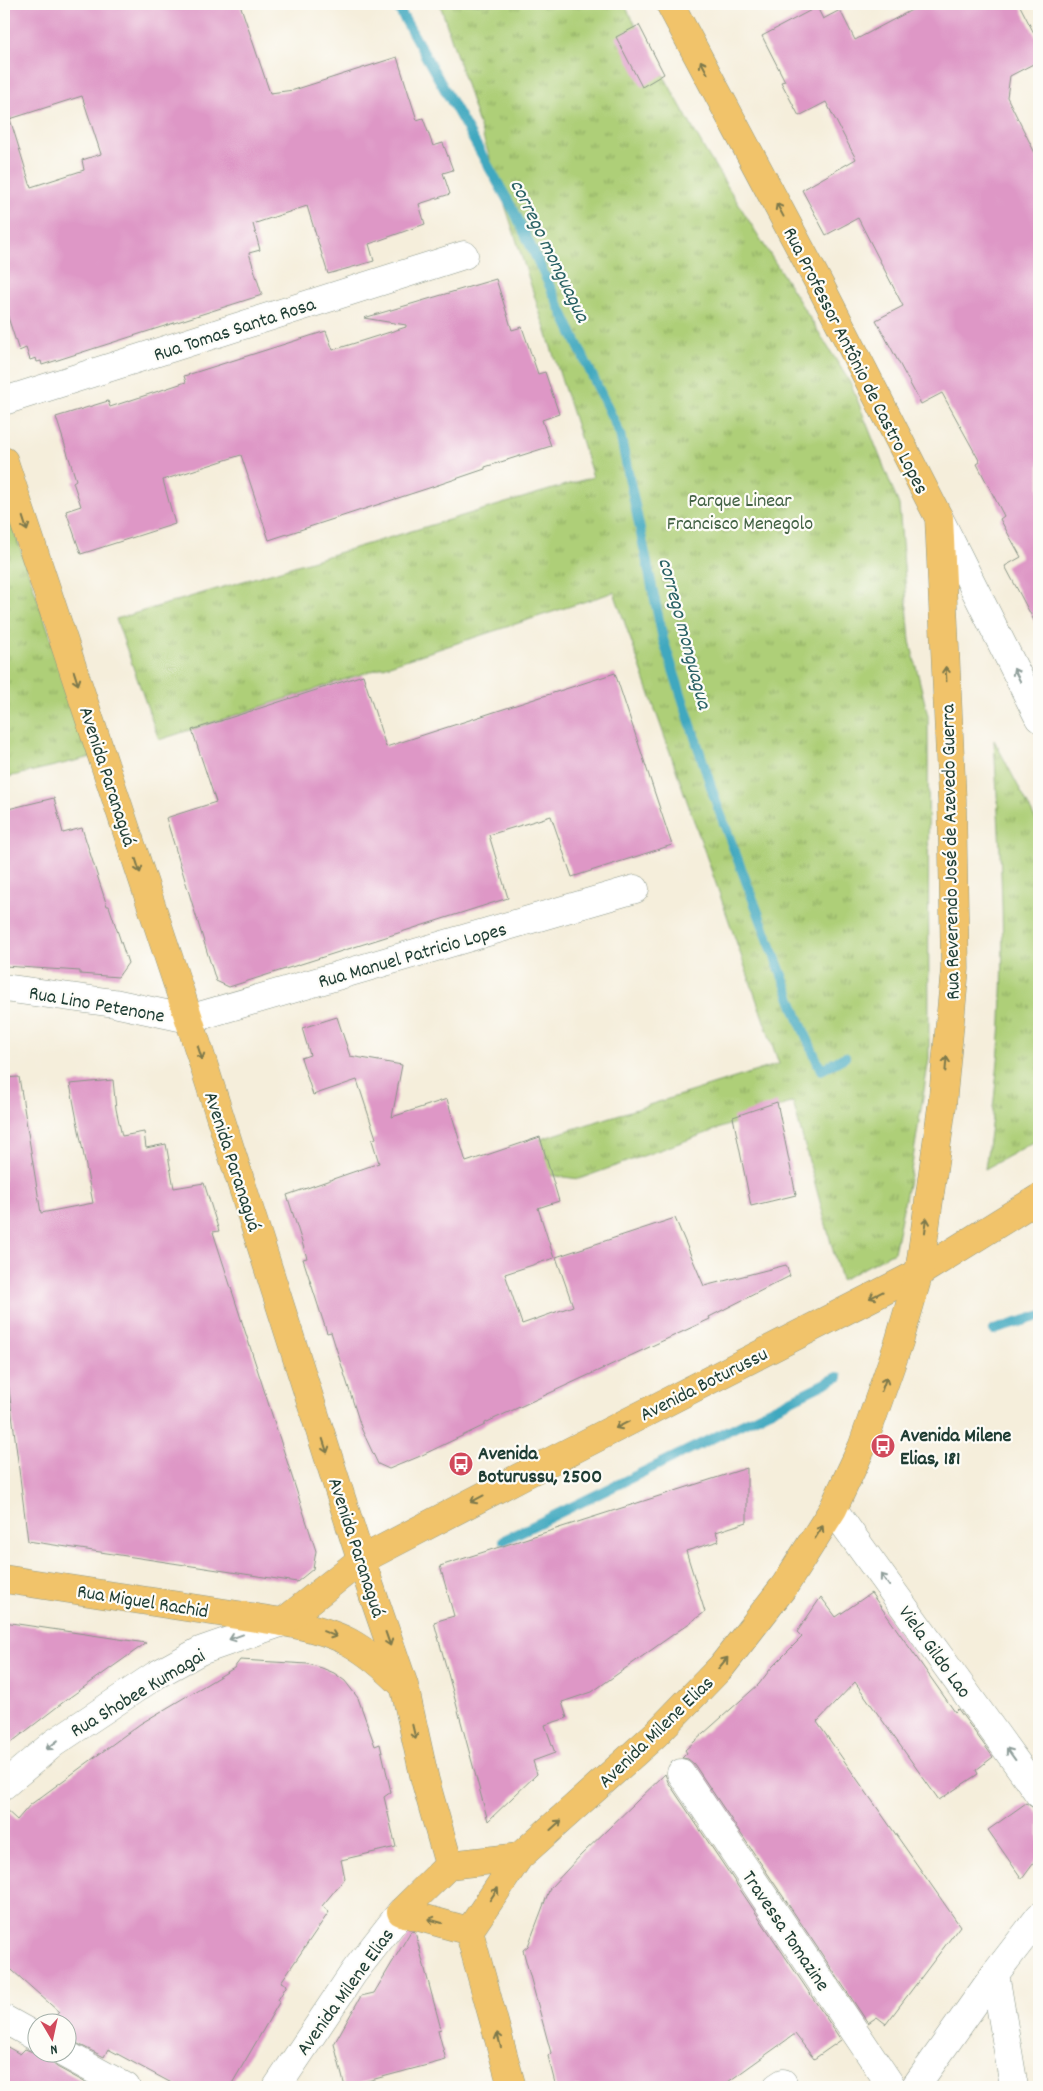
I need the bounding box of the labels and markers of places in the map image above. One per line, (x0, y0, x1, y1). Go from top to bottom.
place label: Avenida Milene Elias, 181 (900, 1423, 1011, 1474)
bus stop icon: Avenida Milene Elias, 181 (870, 1433, 896, 1459)
place label: Avenida Boturussu, 2500 (478, 1441, 602, 1492)
bus stop icon: Avenida Boturussu, 2500 (448, 1451, 474, 1477)

